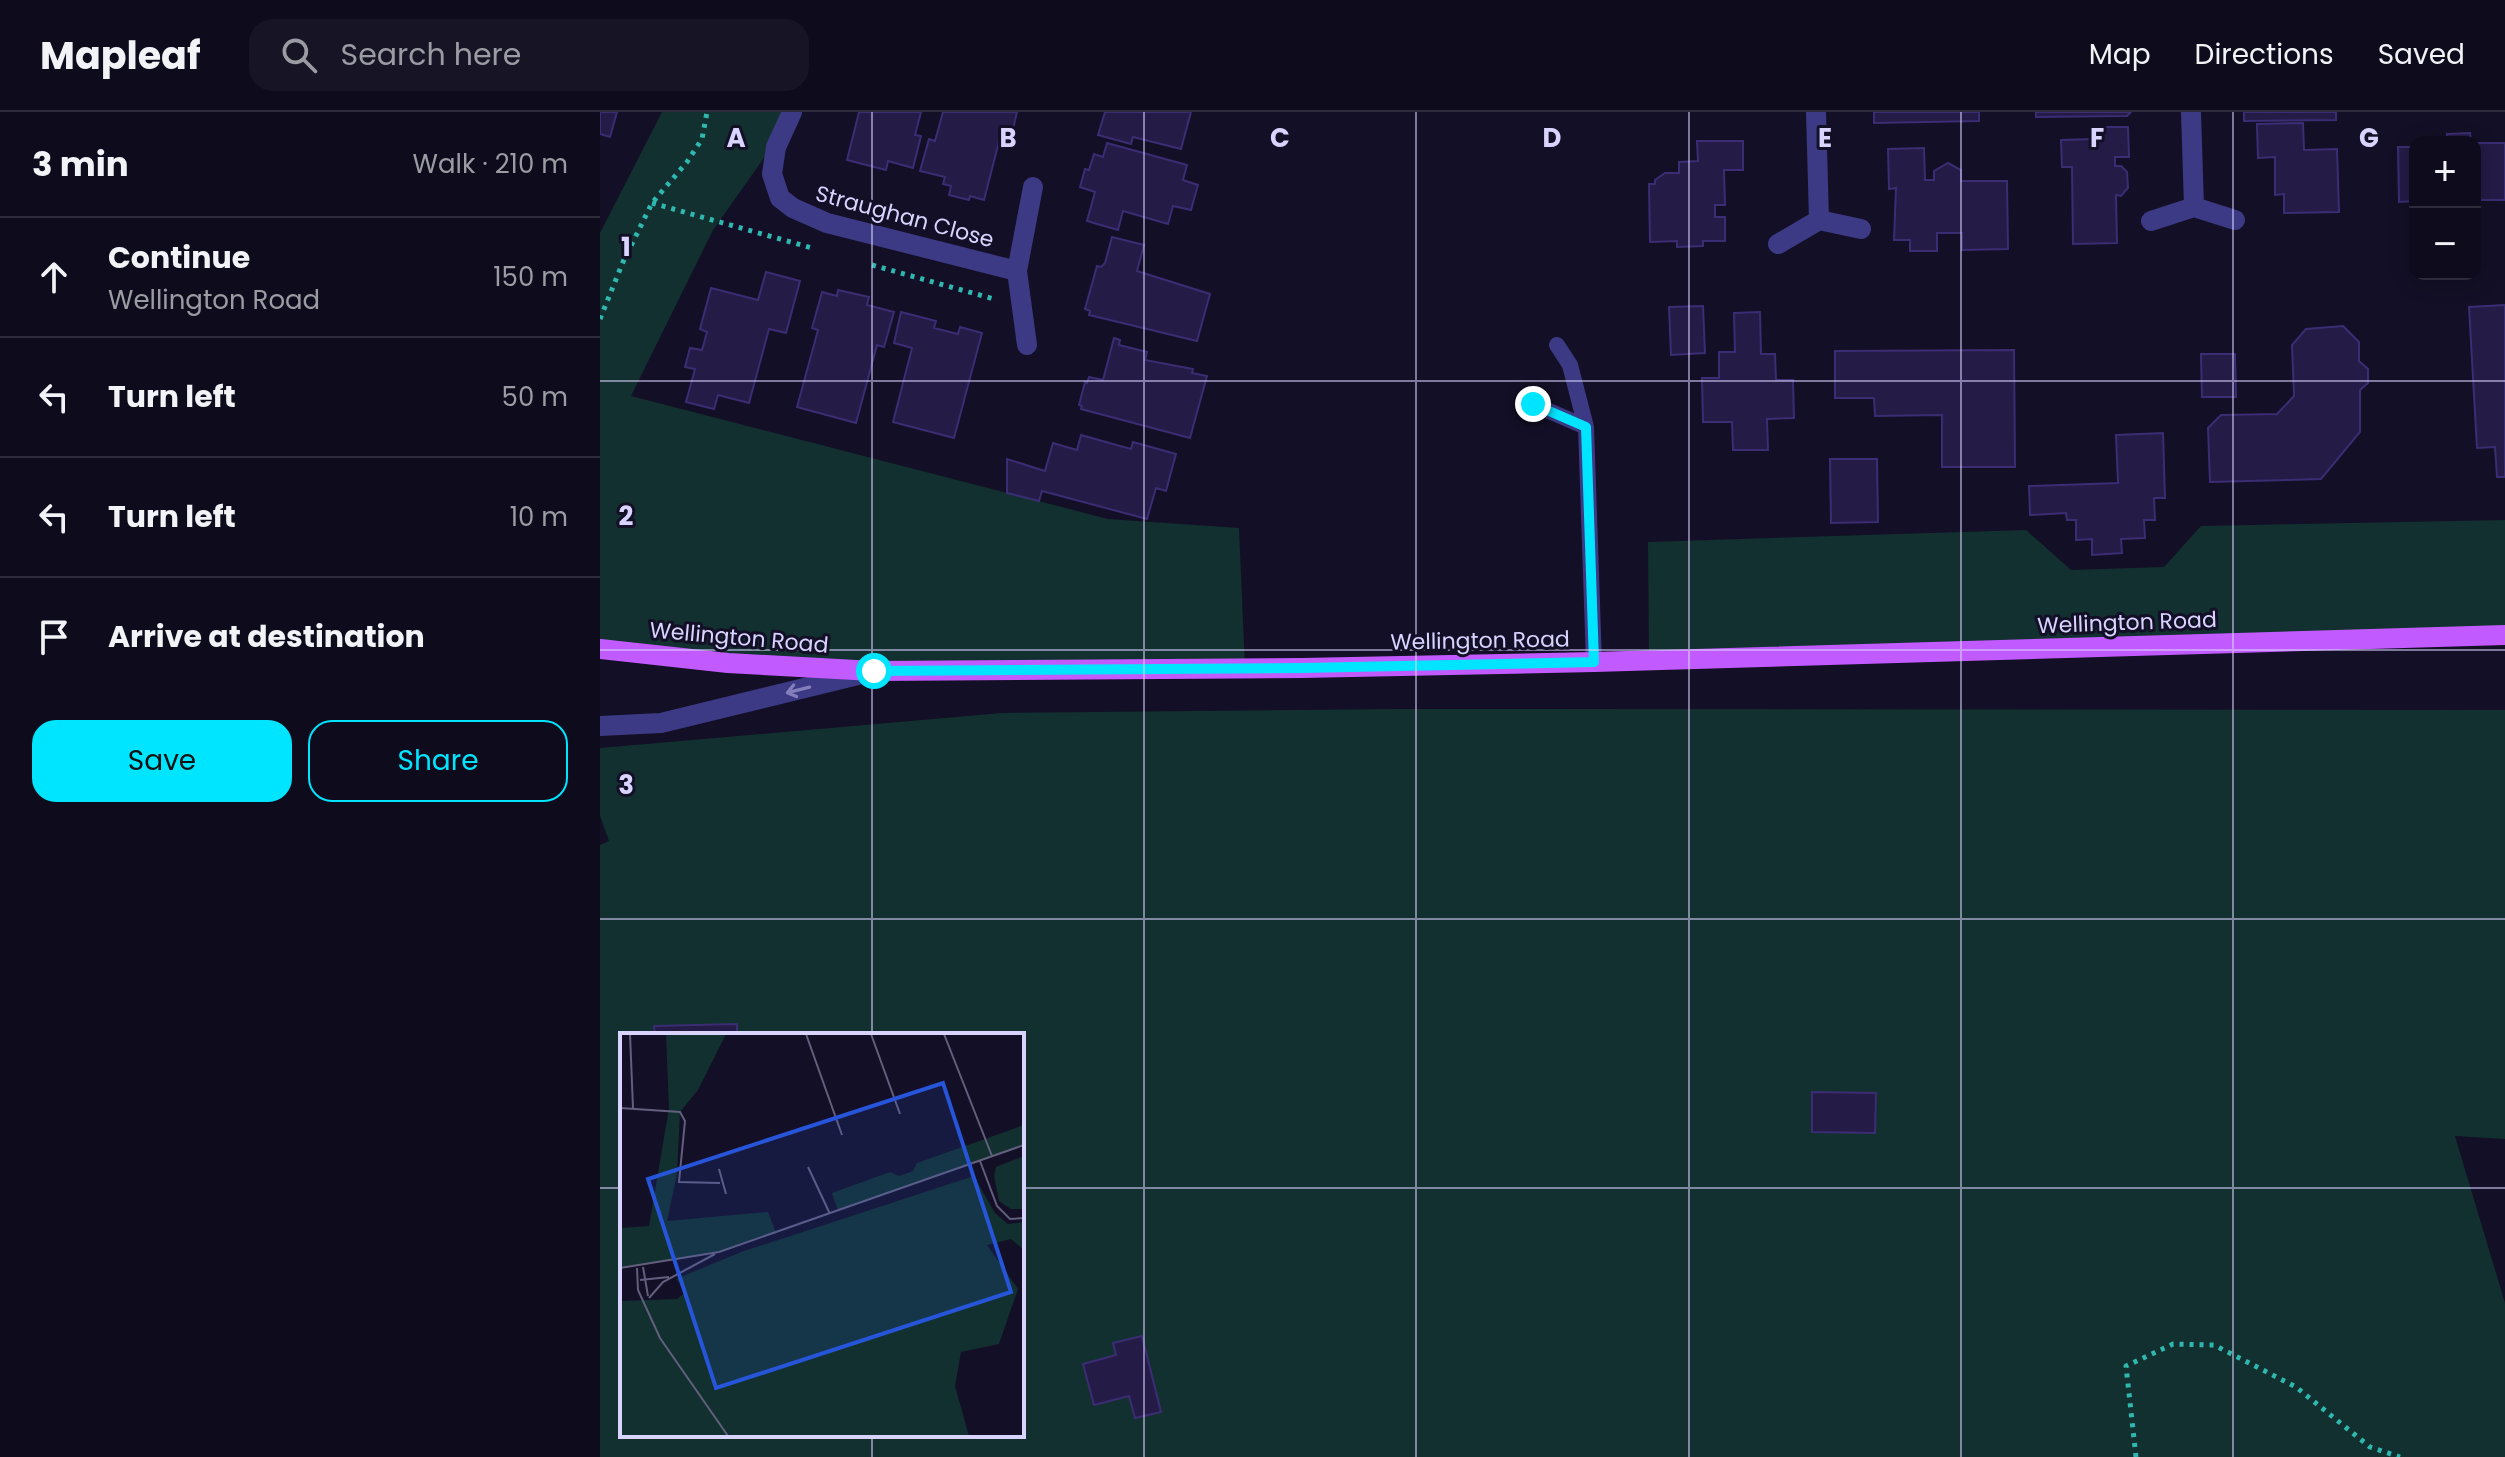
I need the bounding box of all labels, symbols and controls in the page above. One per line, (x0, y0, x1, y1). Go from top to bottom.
search box (249, 19, 809, 91)
text: Mapleaf (40, 29, 201, 82)
icon: search (277, 33, 321, 77)
text: Search here (341, 33, 521, 76)
text: Map (2089, 35, 2151, 74)
text: Directions (2195, 35, 2334, 74)
text: Saved (2378, 35, 2465, 74)
text: A (726, 120, 746, 156)
text: B (999, 120, 1017, 156)
text: C (1270, 120, 1290, 156)
text: D (1543, 120, 1562, 156)
text: E (1818, 120, 1832, 156)
text: F (2090, 120, 2104, 156)
text: G (2359, 120, 2379, 156)
map controls (2409, 136, 2481, 280)
button: + (2409, 136, 2481, 208)
text: 3 min (32, 140, 129, 188)
text: Walk · 210 m (413, 146, 568, 182)
street label: Straughan Close (812, 178, 997, 255)
button: − (2409, 208, 2481, 280)
text: 1 (621, 229, 631, 265)
text: Continue (108, 236, 250, 279)
icon: ahead (32, 255, 76, 299)
text: 150 m (493, 259, 568, 295)
text: Wellington Road (108, 282, 320, 318)
icon: left (32, 375, 76, 419)
text: Turn left (108, 375, 236, 418)
text: 50 m (502, 379, 568, 415)
route end (1515, 386, 1551, 422)
icon: left (32, 495, 76, 539)
text: Turn left (108, 495, 236, 538)
text: 2 (619, 498, 634, 534)
text: 10 m (510, 499, 568, 535)
street label: Wellington Road (2037, 604, 2217, 641)
street label: Wellington Road (648, 614, 830, 661)
icon: arrive (32, 615, 76, 659)
text: Arrive at destination (108, 615, 425, 658)
street label: Wellington Road (1390, 623, 1570, 658)
route start (856, 653, 892, 689)
one-way arrow (786, 683, 812, 698)
button: Save (32, 720, 292, 802)
button: Share (308, 720, 568, 802)
text: 3 (618, 767, 634, 803)
inset map (620, 1033, 1024, 1437)

